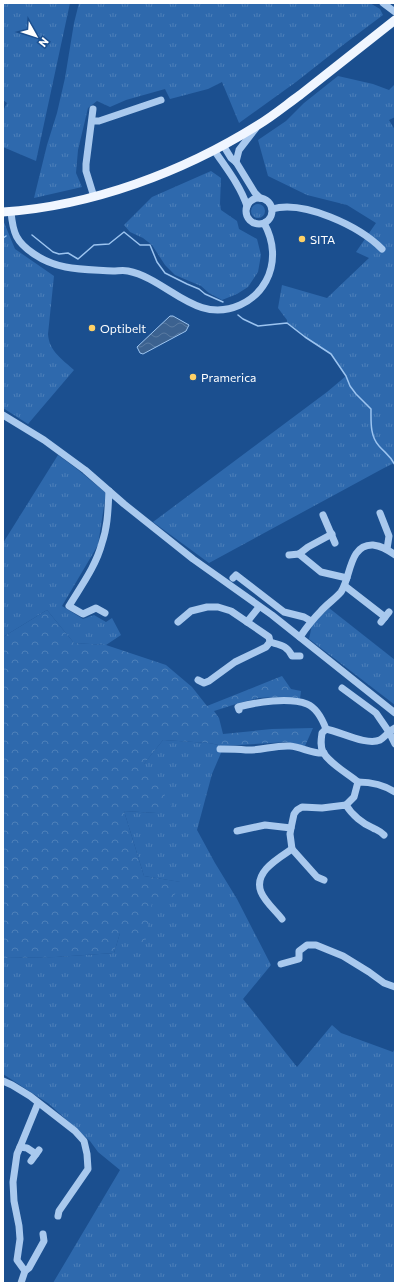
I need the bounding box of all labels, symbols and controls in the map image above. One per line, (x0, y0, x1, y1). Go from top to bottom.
north arrow (16, 16, 56, 56)
text: N (37, 35, 52, 50)
place label: SITA (310, 232, 335, 246)
marker: SITA (297, 234, 307, 244)
place label: Optibelt (100, 321, 146, 335)
marker: Optibelt (87, 323, 97, 333)
place label: Pramerica (201, 370, 256, 384)
marker: Pramerica (188, 372, 198, 382)

